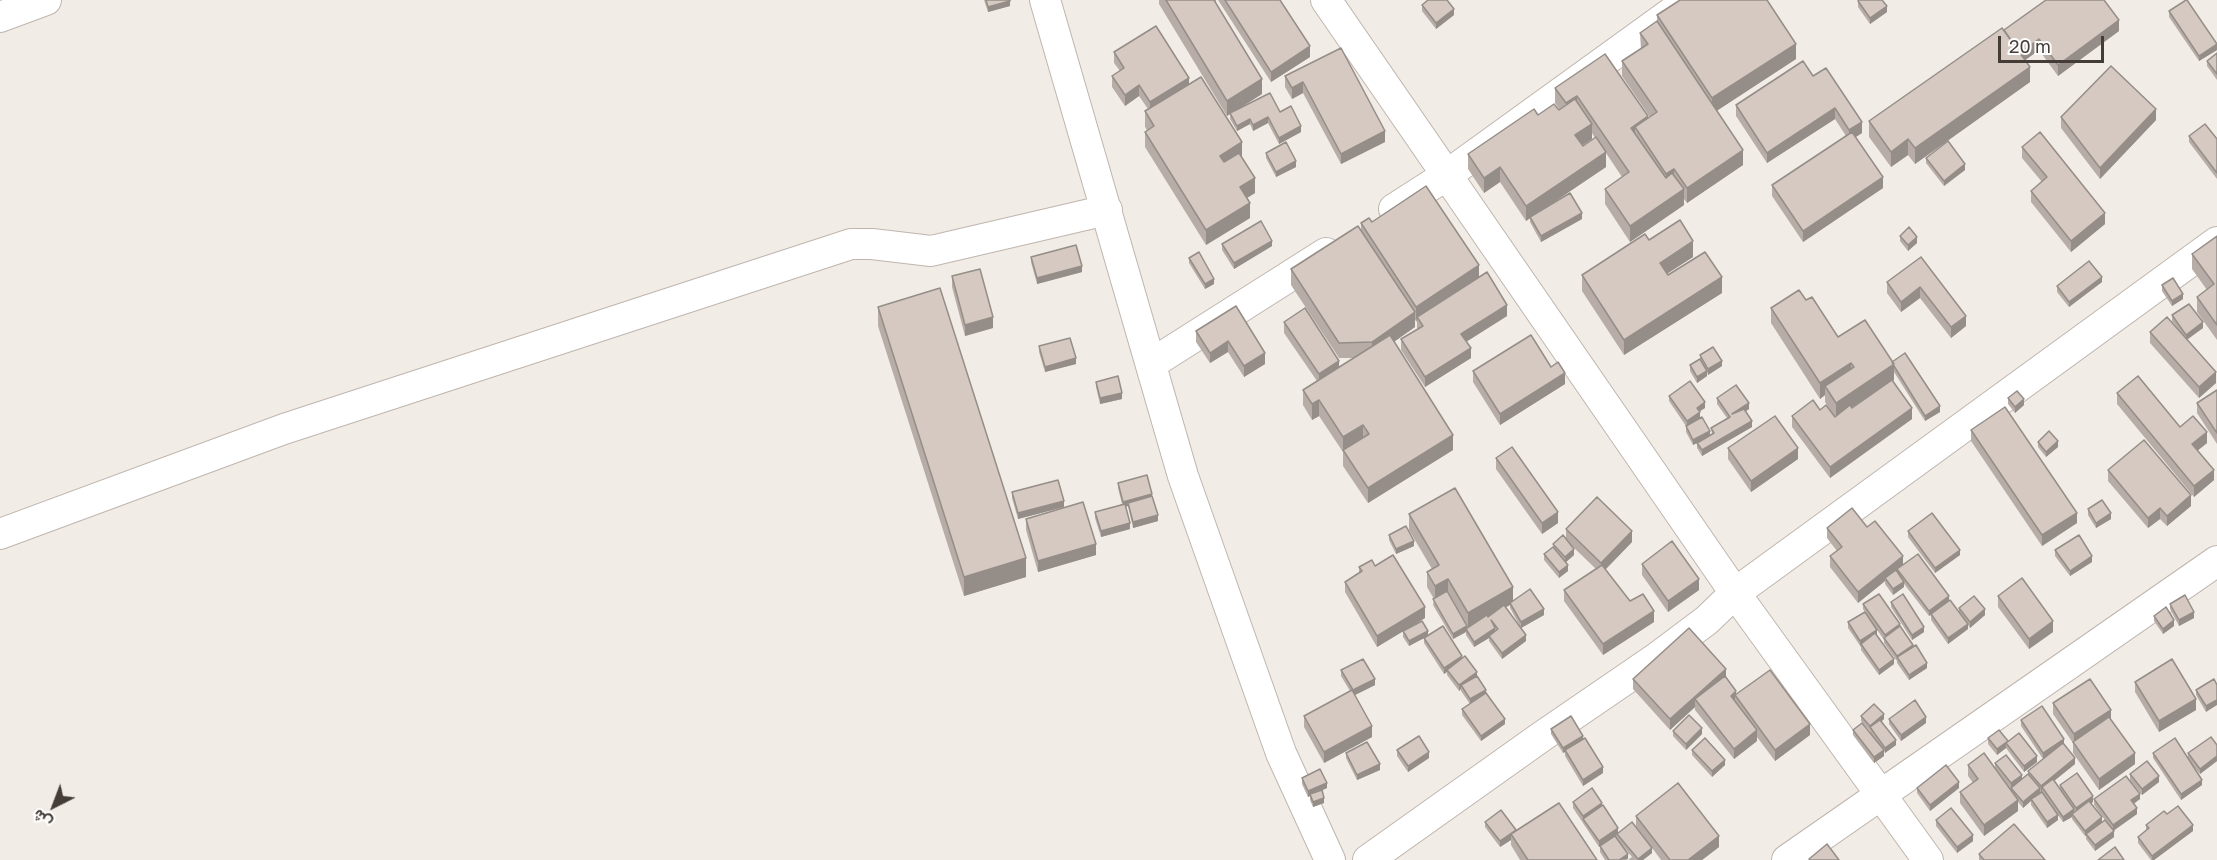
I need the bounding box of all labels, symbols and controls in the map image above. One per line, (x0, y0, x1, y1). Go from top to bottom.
scale bar (2001, 24, 2108, 62)
text: 20 m (2009, 35, 2051, 57)
north arrow (24, 776, 84, 836)
text: ش (28, 806, 56, 833)

